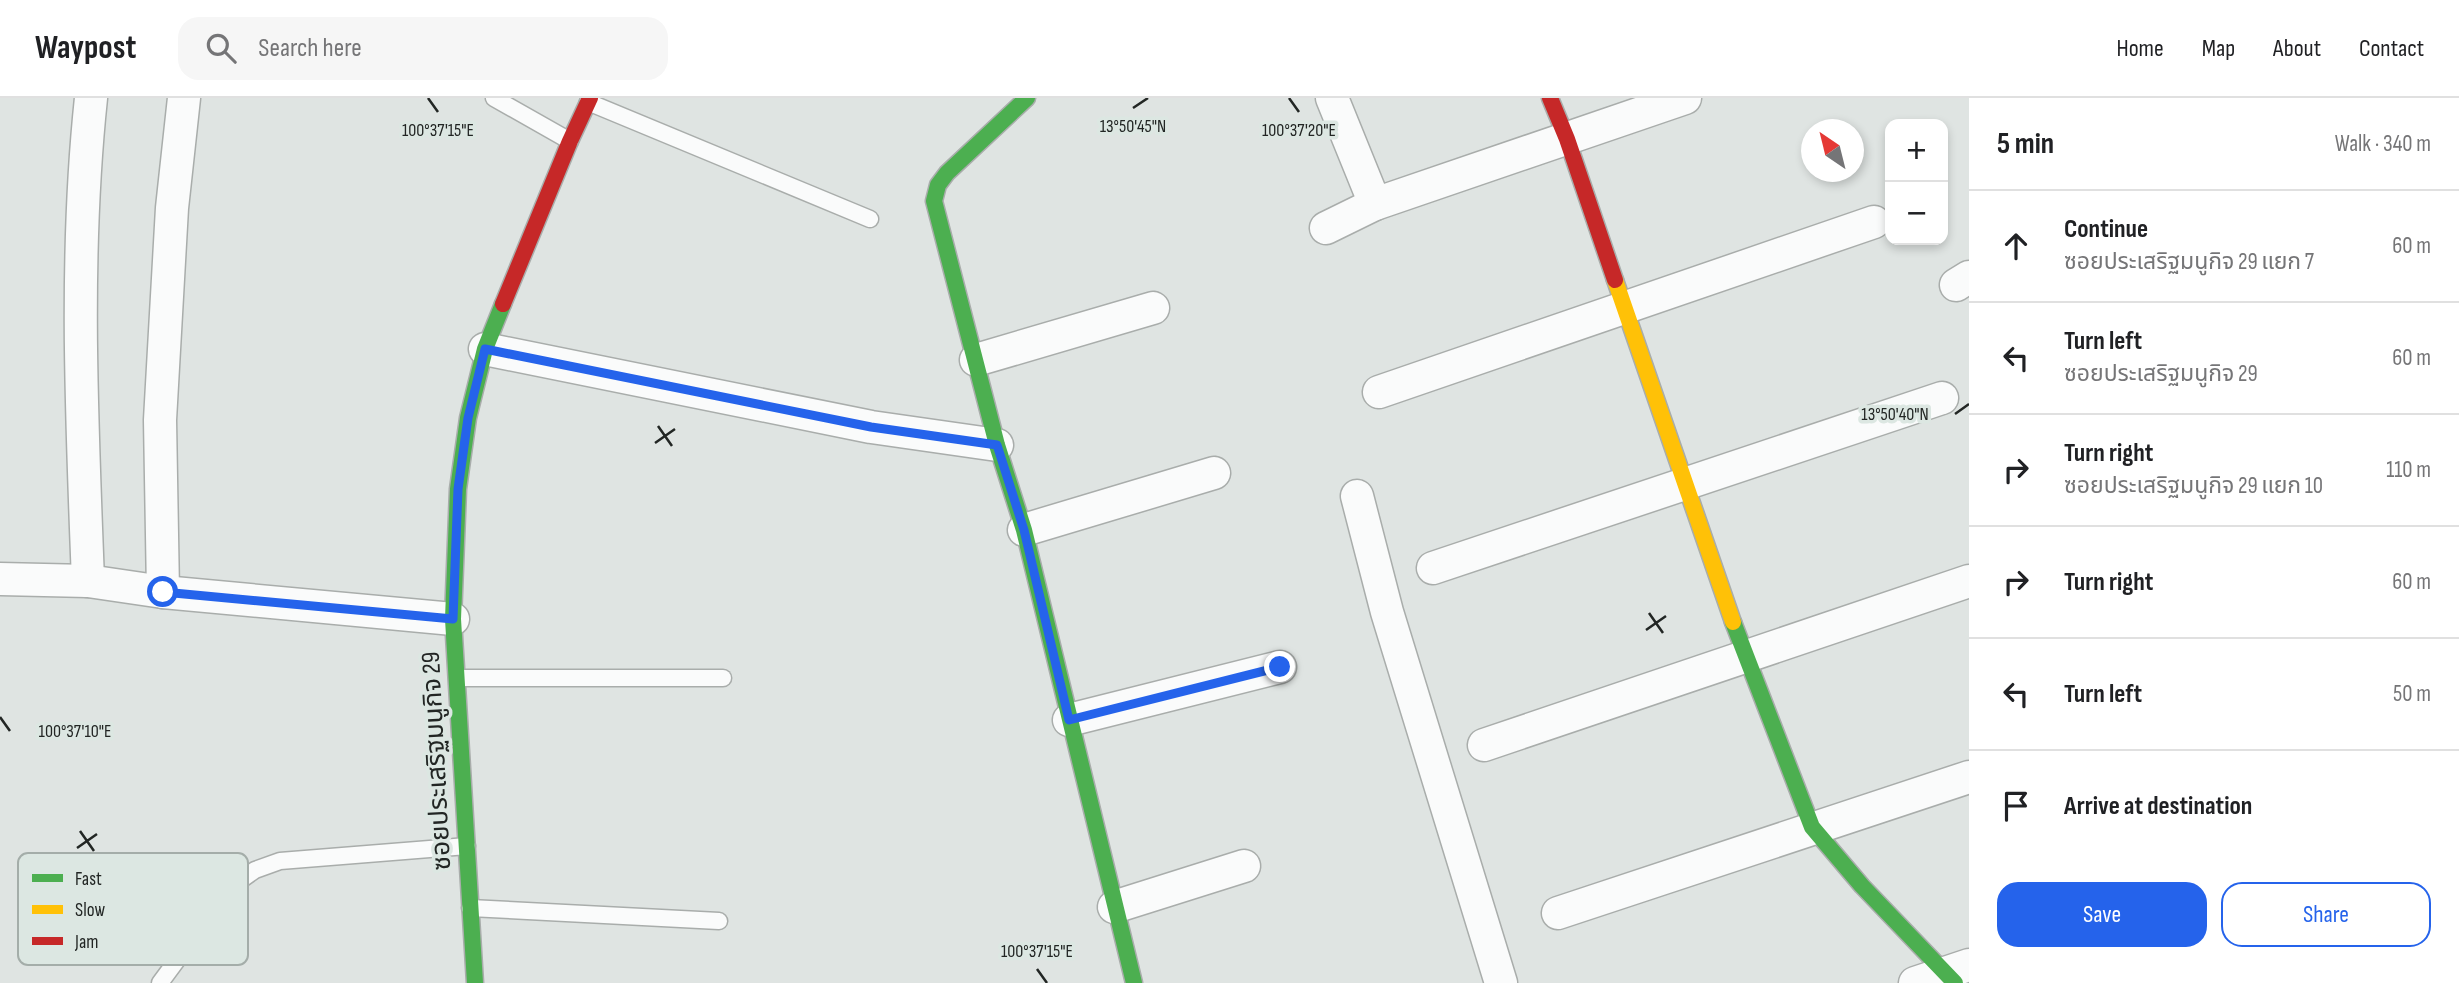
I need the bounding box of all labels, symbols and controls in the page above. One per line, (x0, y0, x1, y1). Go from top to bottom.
search box (178, 17, 668, 80)
text: Waypost (35, 28, 136, 68)
icon: search (202, 29, 240, 67)
text: Search here (258, 33, 362, 64)
text: Home (2116, 34, 2164, 63)
text: Map (2202, 34, 2235, 63)
text: About (2273, 34, 2321, 63)
text: Contact (2359, 34, 2424, 63)
text: 13°50'45"N (1100, 116, 1166, 137)
north arrow (1801, 119, 1864, 182)
map controls (1885, 119, 1948, 245)
button: + (1885, 119, 1948, 182)
text: 100°37'15"E (402, 120, 474, 141)
text: 100°37'20"E (1262, 120, 1336, 141)
text: 5 min (1997, 126, 2054, 162)
text: Walk · 340 m (2335, 130, 2431, 158)
button: − (1885, 182, 1948, 245)
text: Continue (2064, 214, 2148, 245)
icon: ahead (1997, 227, 2035, 265)
text: 60 m (2392, 232, 2431, 260)
text: ซอยประเสริฐมนูกิจ 29 แยก 7 (2064, 248, 2314, 276)
text: Turn left (2064, 326, 2142, 357)
icon: left (1997, 339, 2035, 377)
text: 60 m (2392, 344, 2431, 372)
text: ซอยประเสริฐมนูกิจ 29 (2064, 360, 2258, 388)
text: 13°50'40"N (1861, 404, 1929, 425)
text: Turn right (2064, 438, 2153, 469)
icon: right (1997, 451, 2035, 489)
text: 110 m (2386, 456, 2431, 484)
text: ซอยประเสริฐมนูกิจ 29 แยก 10 (2064, 472, 2323, 500)
icon: right (1997, 563, 2035, 601)
text: Turn right (2064, 567, 2153, 598)
text: 60 m (2392, 568, 2431, 596)
route start (147, 576, 178, 607)
street label: ซอยประเสริฐมนูกิจ 29 (416, 651, 458, 871)
route end (1264, 651, 1295, 682)
icon: left (1997, 675, 2035, 713)
text: Turn left (2064, 679, 2142, 710)
text: 50 m (2393, 680, 2431, 708)
text: 100°37'10"E (39, 721, 111, 742)
icon: arrive (1997, 787, 2035, 825)
text: Arrive at destination (2064, 791, 2252, 822)
legend (18, 853, 248, 965)
text: Fast (75, 868, 102, 891)
button: Save (1997, 882, 2207, 947)
button: Share (2221, 882, 2431, 947)
text: Slow (75, 899, 105, 922)
text: Jam (74, 931, 98, 954)
text: 100°37'15"E (1001, 941, 1073, 962)

